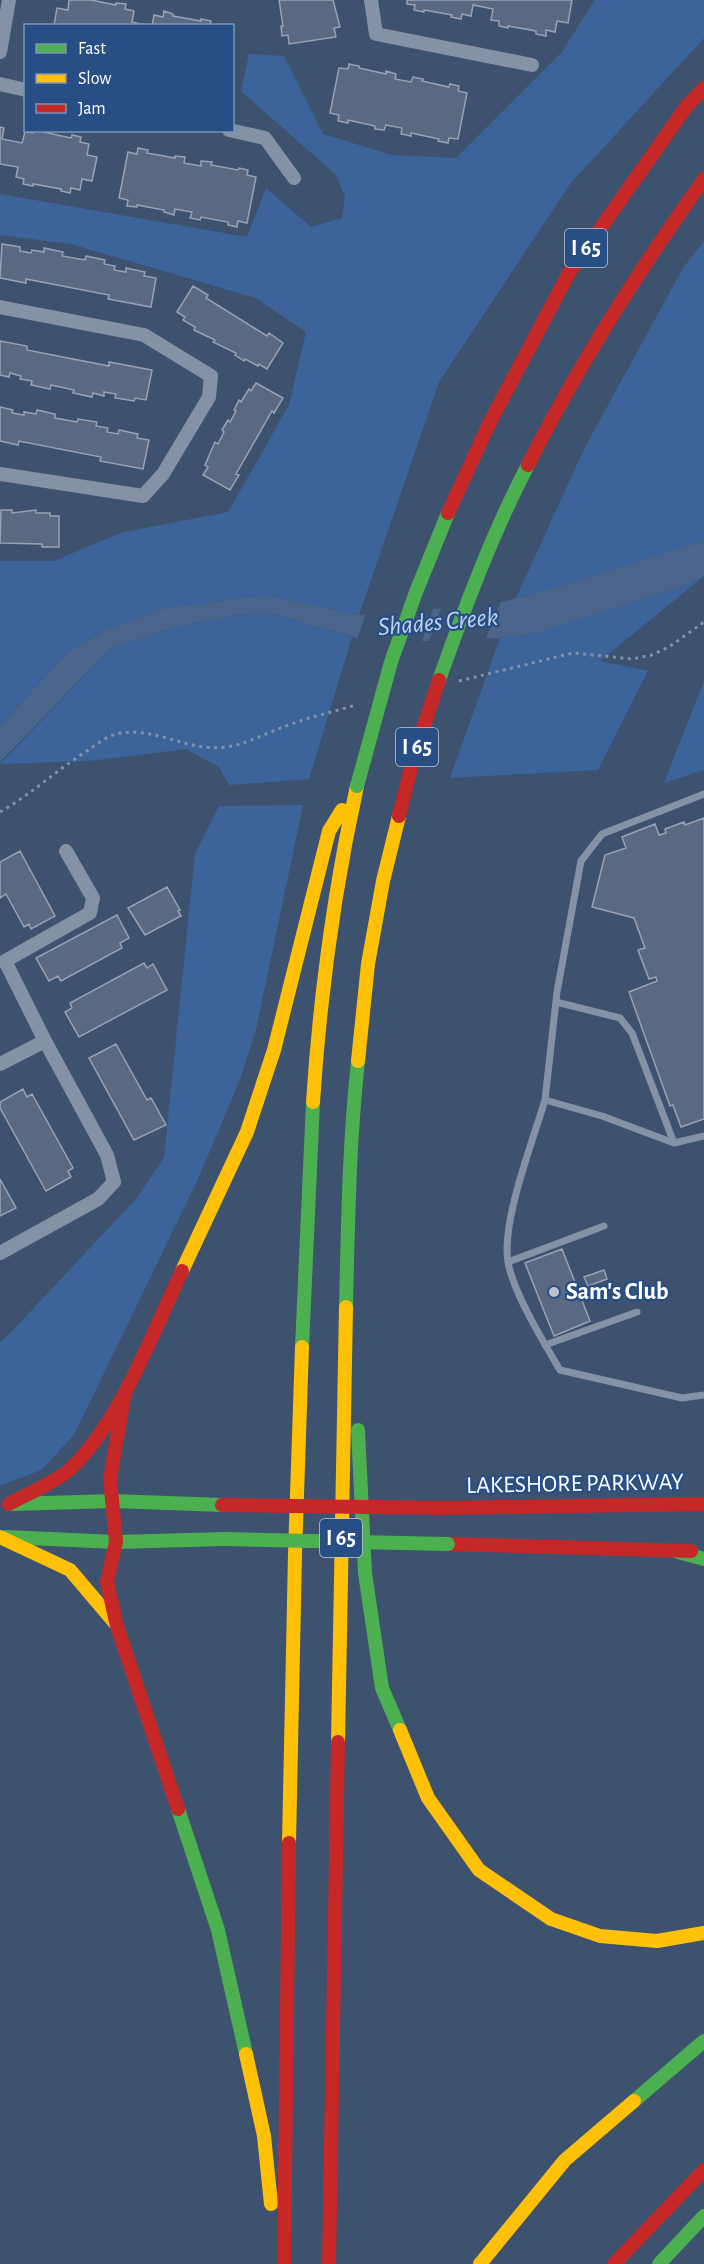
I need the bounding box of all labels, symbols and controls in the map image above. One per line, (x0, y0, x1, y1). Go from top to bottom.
legend (24, 24, 234, 132)
text: Fast (78, 40, 106, 58)
text: Slow (78, 70, 111, 88)
text: Jam (78, 100, 106, 118)
road number: I 65 (565, 229, 607, 267)
water label: Shades Creek (377, 604, 499, 640)
road number: I 65 (396, 728, 438, 766)
place label: Sam's Club (566, 1280, 669, 1304)
marker: Sam's Club (547, 1285, 561, 1299)
street label: LAKESHORE PARKWAY (466, 1470, 684, 1498)
road number: I 65 (320, 1519, 362, 1557)

